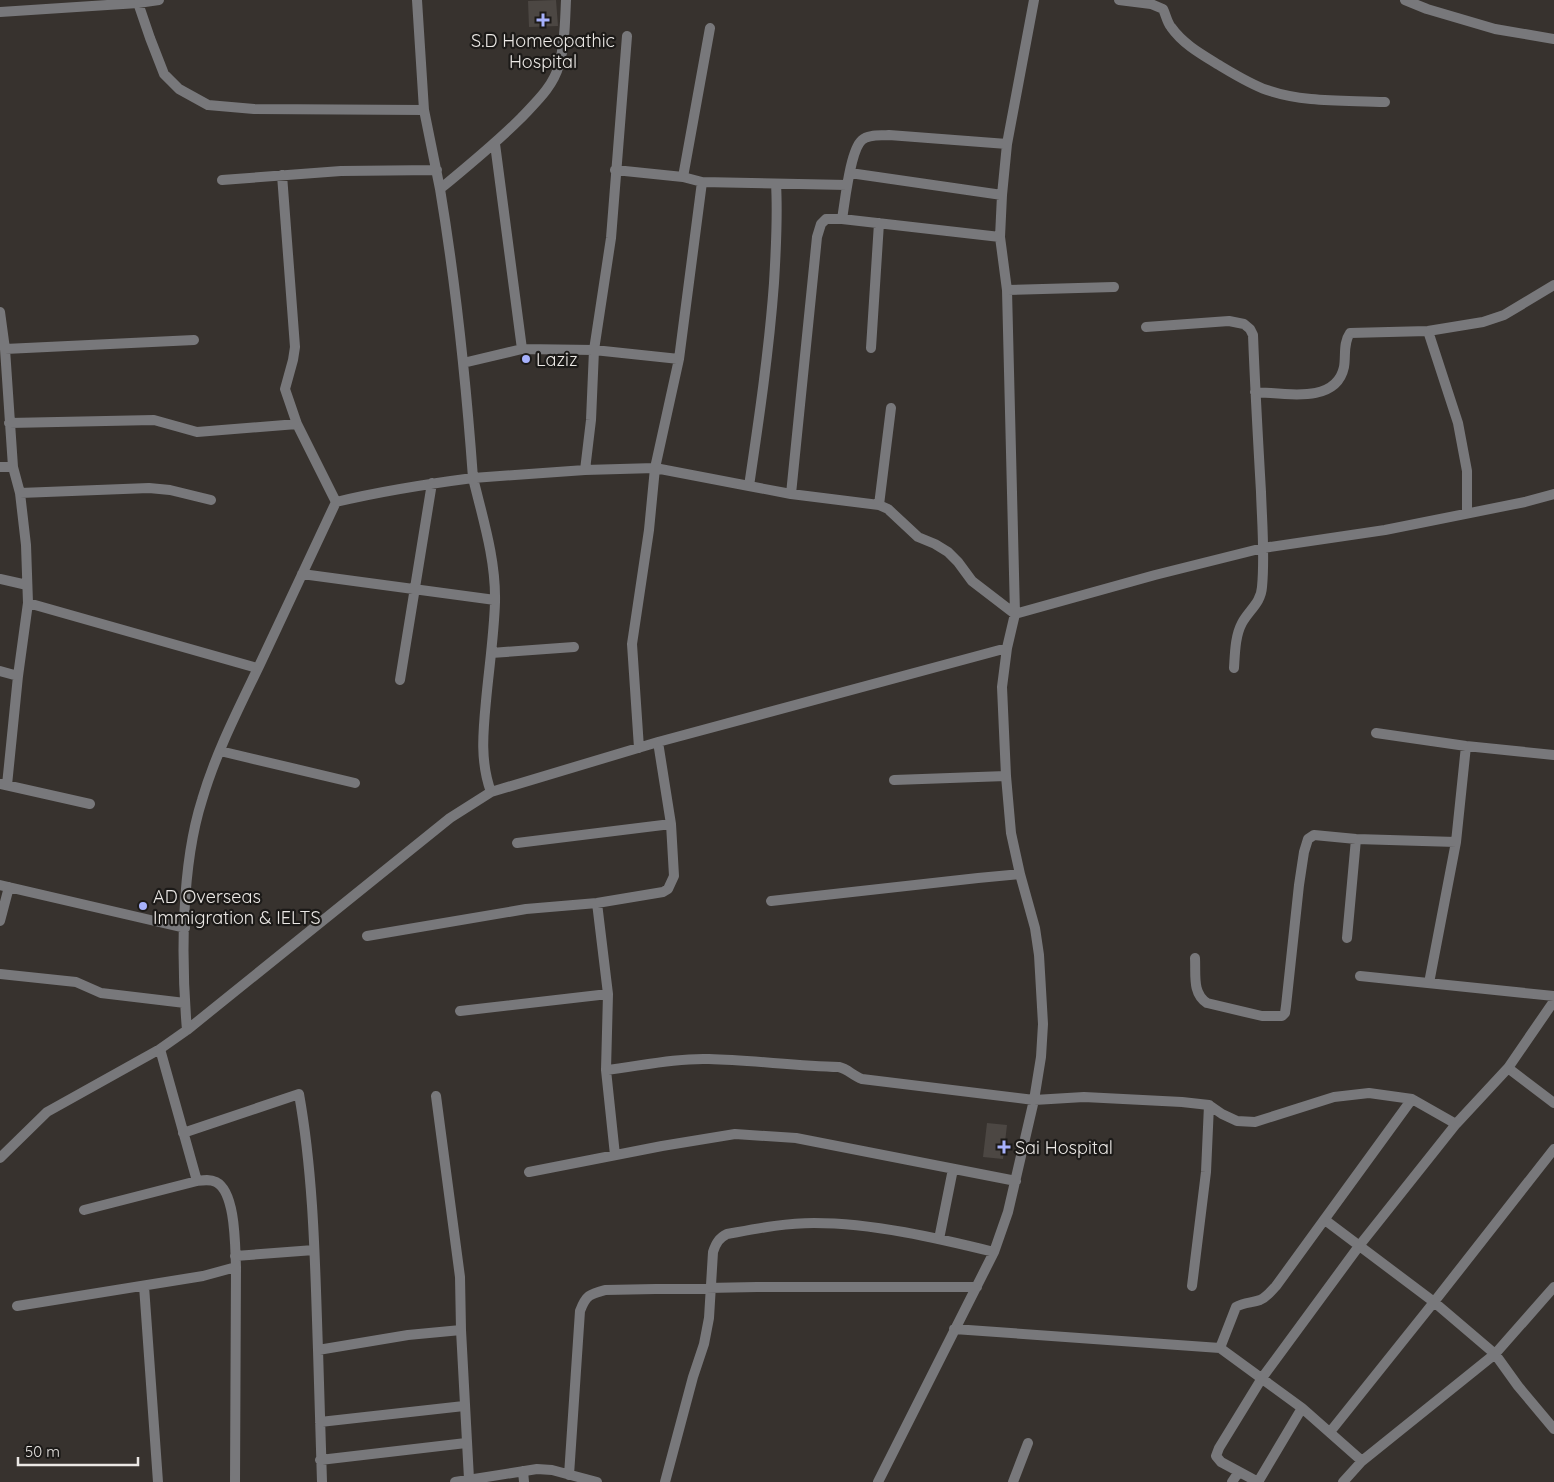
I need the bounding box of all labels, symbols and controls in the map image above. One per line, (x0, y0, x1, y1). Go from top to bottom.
marker: S.D Homeopathic Hospital (536, 13, 550, 27)
place label: S.D Homeopathic Hospital (471, 29, 615, 73)
place label: Laziz (536, 348, 578, 371)
marker: Laziz (520, 353, 532, 365)
place label: AD Overseas Immigration & IELTS (153, 885, 321, 929)
marker: AD Overseas Immigration & IELTS (137, 900, 149, 912)
place label: Sai Hospital (1015, 1136, 1113, 1159)
marker: Sai Hospital (997, 1140, 1011, 1154)
scale bar (18, 1434, 138, 1466)
text: 50 m (25, 1442, 60, 1461)

